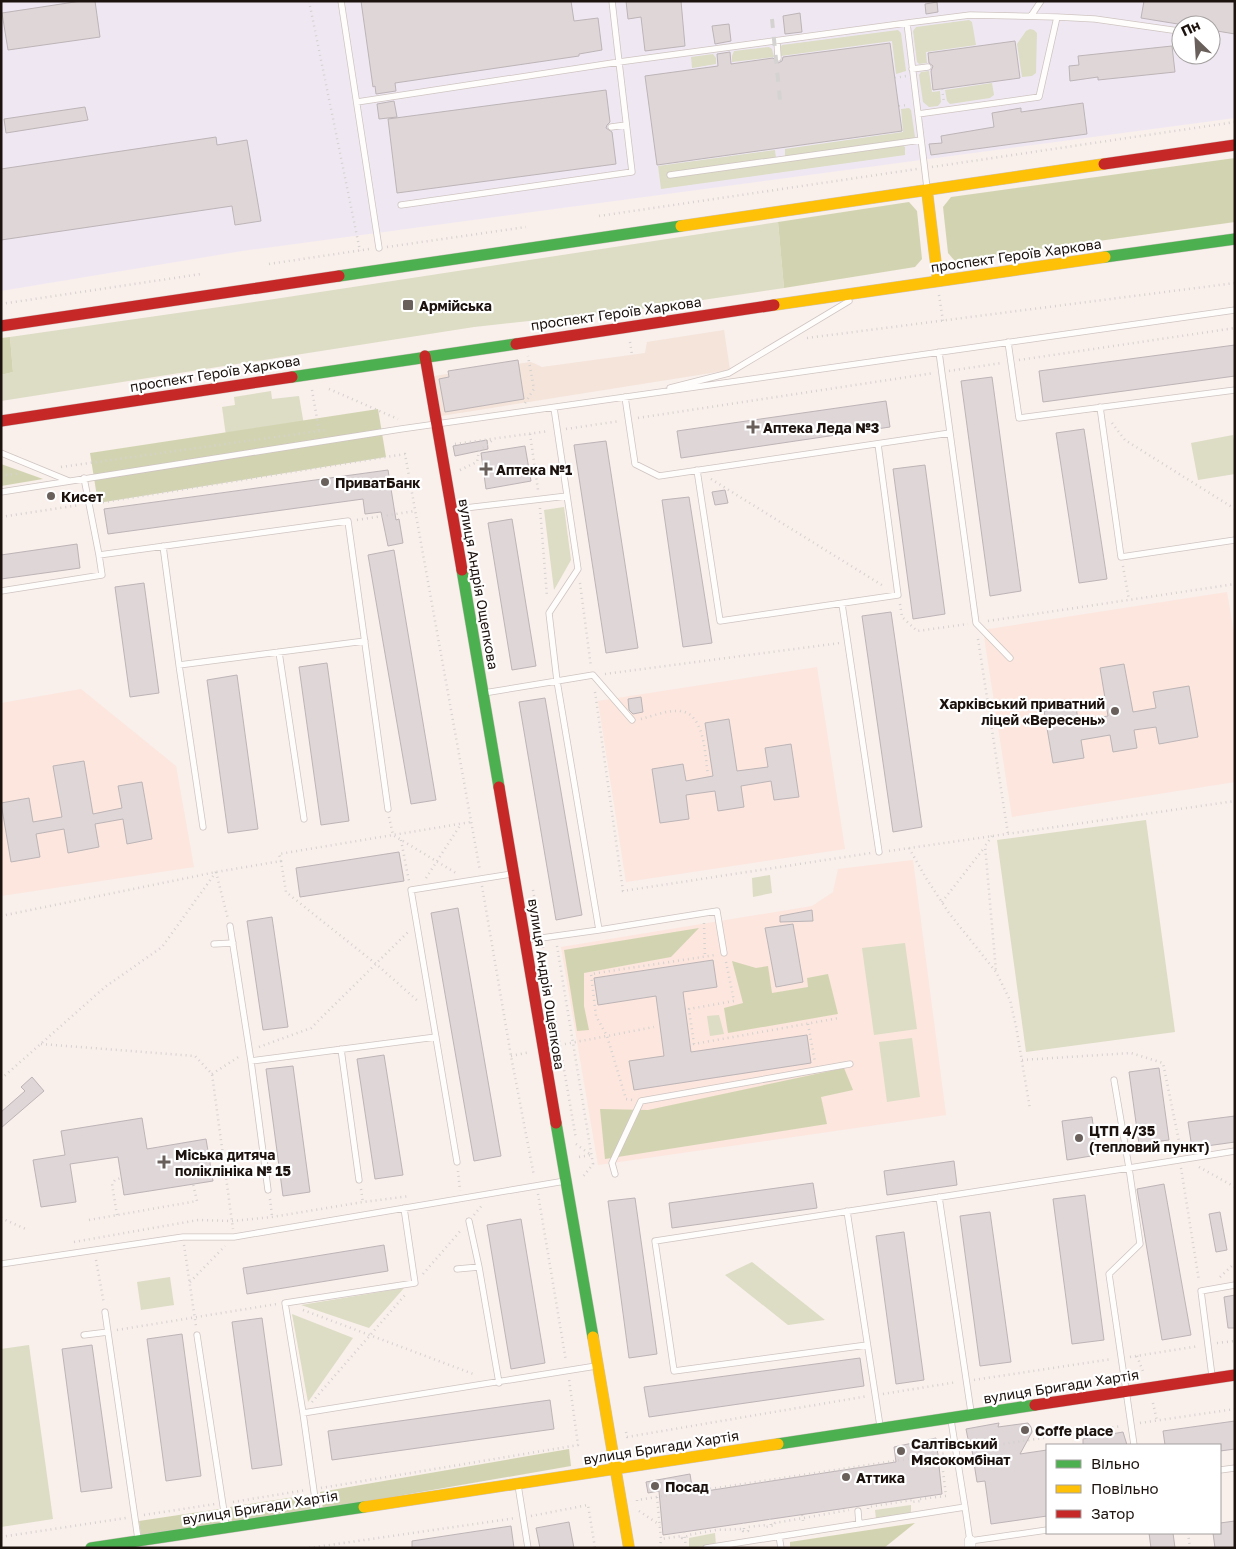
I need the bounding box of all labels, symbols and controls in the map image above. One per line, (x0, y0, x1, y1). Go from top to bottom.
north arrow (1171, 15, 1221, 65)
text: Пн (1178, 16, 1203, 39)
street label: проспект Героїв Харкова (930, 235, 1102, 275)
street label: проспект Героїв Харкова (530, 293, 702, 333)
place label: Армійська (419, 297, 492, 314)
marker: Армійська (401, 298, 415, 312)
street label: проспект Героїв Харкова (129, 351, 301, 395)
place label: Аптека Леда №3 (763, 419, 879, 436)
marker: Аптека Леда №3 (747, 421, 759, 433)
place label: Аптека №1 (496, 461, 572, 478)
marker: Аптека №1 (480, 463, 492, 475)
place label: ПриватБанк (335, 474, 420, 491)
marker: ПриватБанк (319, 476, 331, 488)
place label: Кисет (61, 488, 103, 505)
marker: Кисет (45, 490, 57, 502)
street label: вулиця Андрія Ощепкова (456, 497, 502, 671)
place label: Харківський приватний ліцей «Вересень» (939, 695, 1106, 728)
marker: Харківський приватний ліцей «Вересень» (1109, 705, 1121, 717)
street label: вулиця Андрія Ощепкова (525, 897, 569, 1071)
place label: ЦТП 4/35 (тепловий пункт) (1089, 1122, 1210, 1155)
marker: ЦТП 4/35 (тепловий пункт) (1073, 1132, 1085, 1144)
place label: Міська дитяча поліклініка № 15 (175, 1146, 292, 1179)
marker: Міська дитяча поліклініка № 15 (157, 1155, 171, 1169)
street label: вулиця Бригади Хартія (982, 1365, 1140, 1407)
place label: Coffe place (1035, 1422, 1113, 1439)
marker: Coffe place (1019, 1424, 1031, 1436)
street label: вулиця Бригади Хартія (582, 1426, 740, 1468)
place label: Салтівський Мясокомбінат (911, 1435, 1011, 1468)
legend (1046, 1444, 1221, 1534)
marker: Салтівський Мясокомбінат (895, 1445, 907, 1457)
text: Вільно (1091, 1454, 1140, 1472)
place label: Аттика (856, 1469, 905, 1486)
marker: Аттика (840, 1471, 852, 1483)
place label: Посад (665, 1478, 709, 1495)
text: Повільно (1091, 1479, 1159, 1497)
marker: Посад (649, 1480, 661, 1492)
street label: вулиця Бригади Хартія (181, 1486, 339, 1528)
text: Затор (1091, 1504, 1134, 1522)

